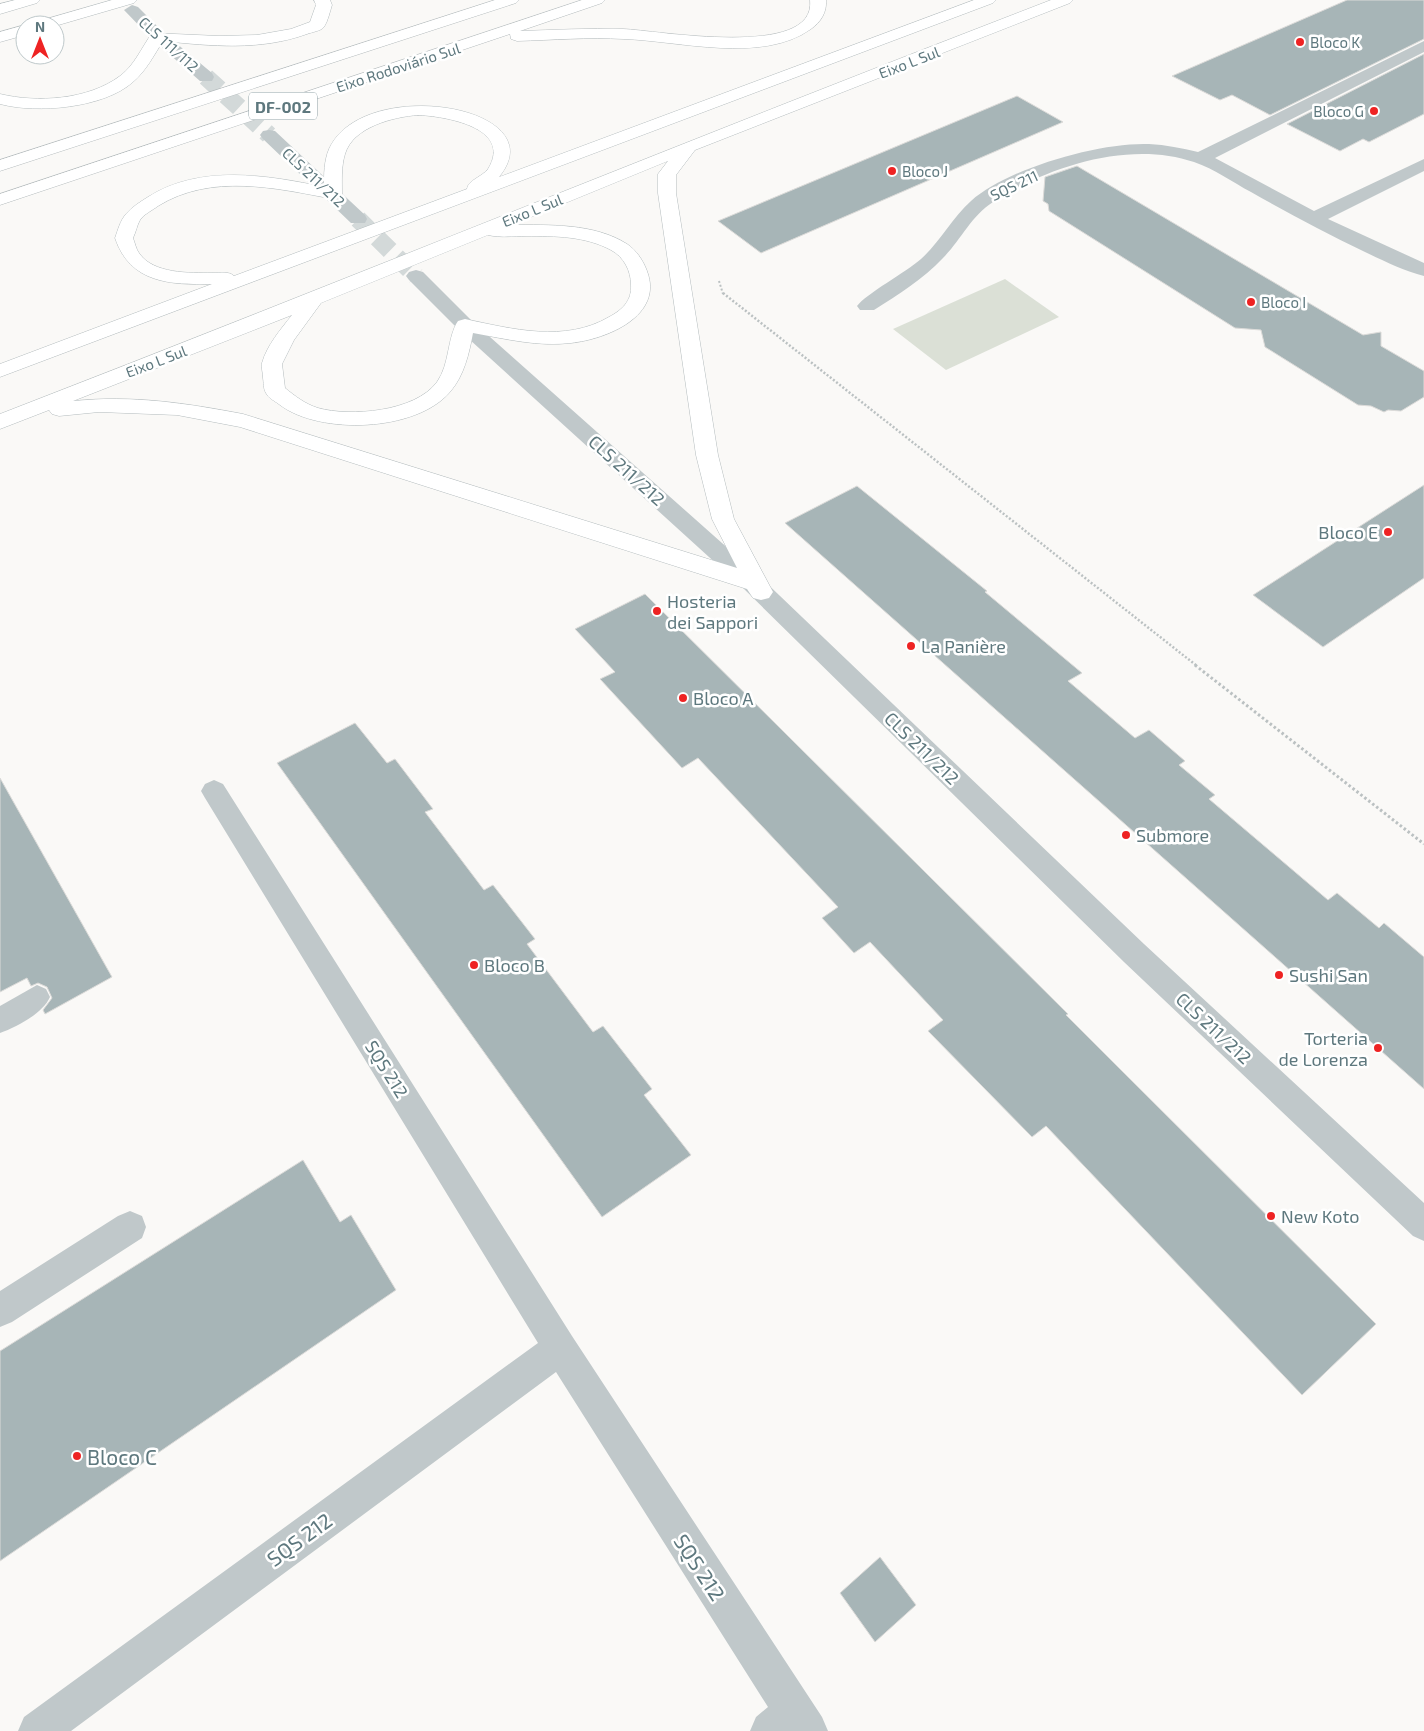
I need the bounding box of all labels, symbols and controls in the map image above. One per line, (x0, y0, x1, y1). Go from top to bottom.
street label: CLS 111/112 (135, 13, 203, 75)
north arrow (15, 15, 65, 65)
text: N (35, 18, 45, 35)
place label: Bloco K (1310, 33, 1360, 51)
marker: Bloco K (1294, 36, 1306, 48)
street label: Eixo Rodoviário Sul (334, 38, 463, 96)
street label: Eixo L Sul (876, 42, 943, 82)
road number: DF-002 (249, 92, 317, 120)
place label: Bloco G (1313, 102, 1364, 120)
marker: Bloco G (1368, 105, 1380, 117)
street label: CLS 211/212 (279, 143, 349, 211)
place label: Bloco J (902, 162, 948, 180)
marker: Bloco J (886, 165, 898, 177)
street label: SQS 211 (987, 166, 1041, 205)
street label: Eixo L Sul (499, 189, 565, 230)
place label: Bloco I (1261, 293, 1306, 311)
marker: Bloco I (1245, 296, 1257, 308)
street label: Eixo L Sul (123, 341, 190, 381)
street label: CLS 211/212 (584, 430, 670, 510)
place label: Bloco E (1318, 521, 1378, 543)
marker: Bloco E (1382, 526, 1394, 538)
place label: Hosteria dei Sappori (667, 590, 758, 633)
marker: Hosteria dei Sappori (651, 605, 663, 617)
place label: La Panière (921, 635, 1006, 657)
marker: La Panière (905, 640, 917, 652)
place label: Bloco A (693, 687, 754, 709)
marker: Bloco A (677, 692, 689, 704)
street label: CLS 211/212 (880, 707, 964, 789)
place label: Submore (1136, 824, 1209, 846)
marker: Submore (1120, 829, 1132, 841)
place label: Bloco B (484, 954, 545, 976)
marker: Bloco B (468, 959, 480, 971)
place label: Sushi San (1289, 964, 1368, 986)
marker: Sushi San (1273, 969, 1285, 981)
street label: CLS 211/212 (1172, 988, 1256, 1068)
place label: Torteria de Lorenza (1278, 1027, 1368, 1070)
street label: SQS 212 (361, 1036, 413, 1102)
marker: Torteria de Lorenza (1372, 1042, 1384, 1054)
place label: New Koto (1281, 1205, 1360, 1227)
marker: New Koto (1265, 1210, 1277, 1222)
place label: Bloco C (87, 1444, 157, 1469)
marker: Bloco C (71, 1450, 83, 1462)
street label: SQS 212 (262, 1507, 337, 1572)
street label: SQS 212 (668, 1529, 731, 1605)

